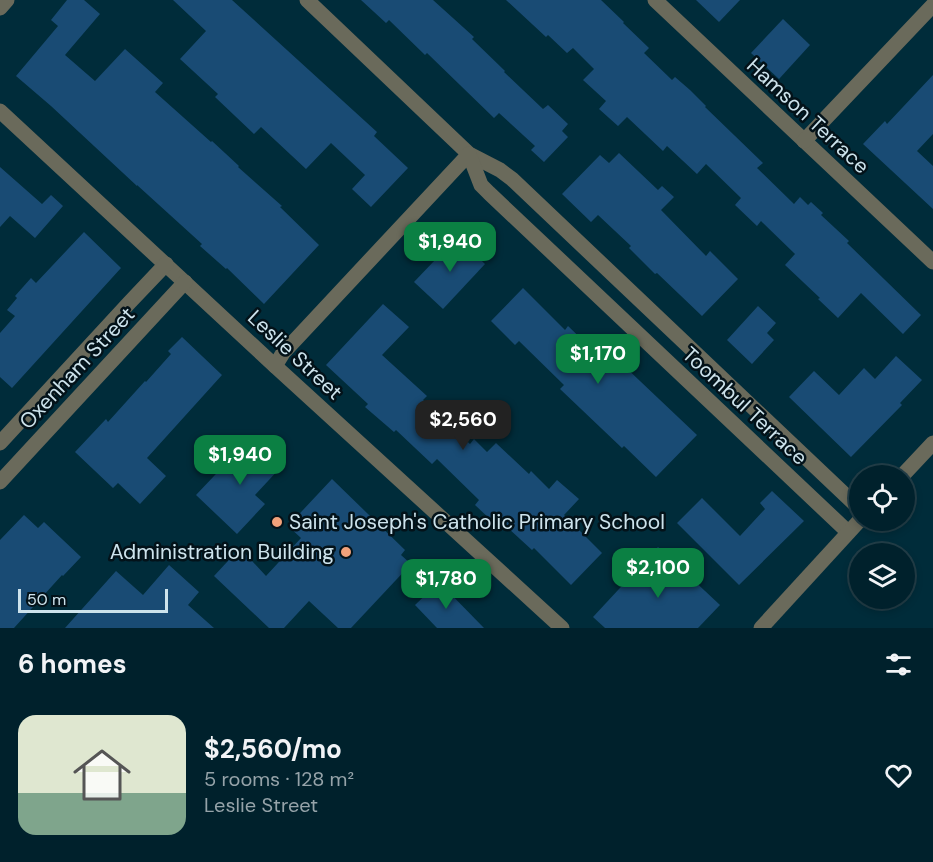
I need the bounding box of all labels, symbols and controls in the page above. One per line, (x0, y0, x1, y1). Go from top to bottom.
street label: Hamson Terrace (741, 52, 875, 180)
pin: $1,940 (401, 222, 499, 273)
text: $1,940 (418, 228, 482, 254)
street label: Oxenham Street (13, 301, 141, 435)
street label: Leslie Street (242, 304, 348, 406)
pin: $1,170 (549, 334, 647, 385)
text: $1,170 (570, 340, 626, 366)
street label: Toombul Terrace (676, 341, 814, 471)
pin: $2,560 (414, 400, 512, 451)
text: $2,560 (429, 406, 497, 432)
pin: $1,940 (191, 435, 289, 486)
text: $1,940 (208, 441, 272, 467)
map controls (849, 465, 915, 609)
button: locate (849, 465, 915, 531)
place label: Saint Joseph's Catholic Primary School (289, 508, 665, 536)
marker: Saint Joseph's Catholic Primary School (270, 515, 284, 529)
place label: Administration Building (110, 538, 334, 566)
button: layers (849, 543, 915, 609)
marker: Administration Building (339, 545, 353, 559)
pin: $2,100 (609, 548, 707, 599)
text: $2,100 (626, 554, 690, 580)
pin: $1,780 (397, 559, 495, 610)
text: $1,780 (415, 565, 477, 591)
scale bar (18, 586, 168, 614)
text: 50 m (27, 589, 66, 610)
text: 6 homes (18, 647, 126, 681)
icon: filters (882, 648, 915, 681)
text: $2,560/mo (204, 732, 342, 766)
icon: home (66, 739, 138, 811)
icon: heart (882, 759, 915, 792)
text: 5 rooms · 128 m² (204, 766, 354, 792)
text: Leslie Street (204, 792, 318, 818)

